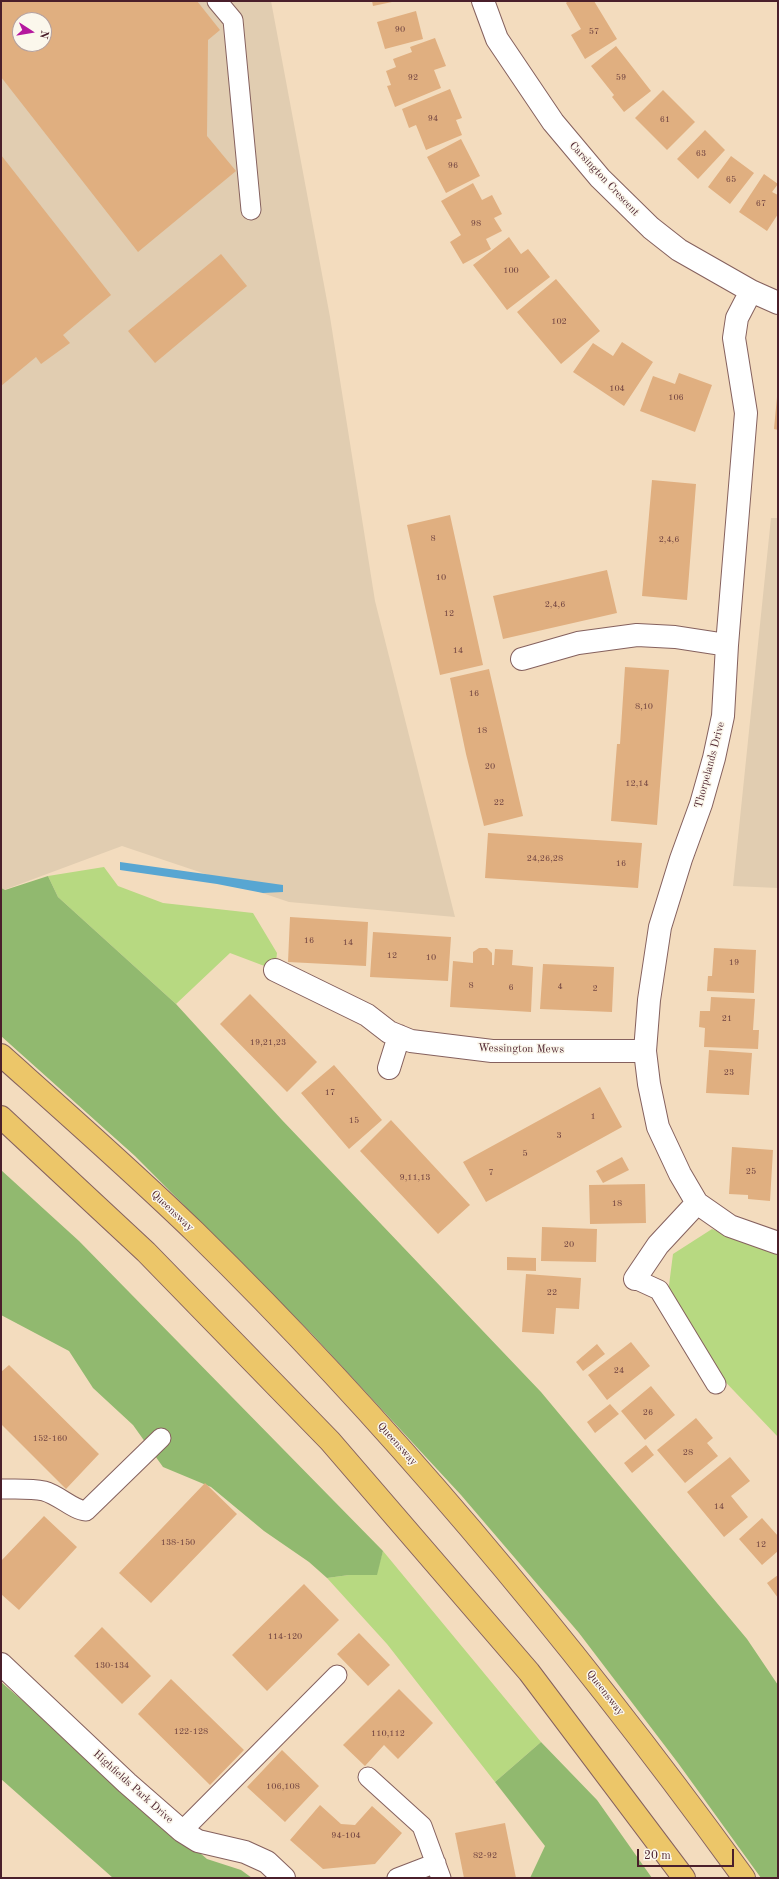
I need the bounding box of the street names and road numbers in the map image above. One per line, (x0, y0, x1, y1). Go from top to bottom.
street label: Carsington Crescent (566, 139, 642, 219)
street label: Thorpelands Drive (692, 720, 728, 810)
street label: Wessington Mews (478, 1042, 564, 1056)
street label: Queensway (148, 1188, 196, 1234)
street label: Queensway (374, 1420, 420, 1468)
street label: Queensway (583, 1668, 627, 1718)
street label: Highfields Park Drive (90, 1748, 176, 1826)

